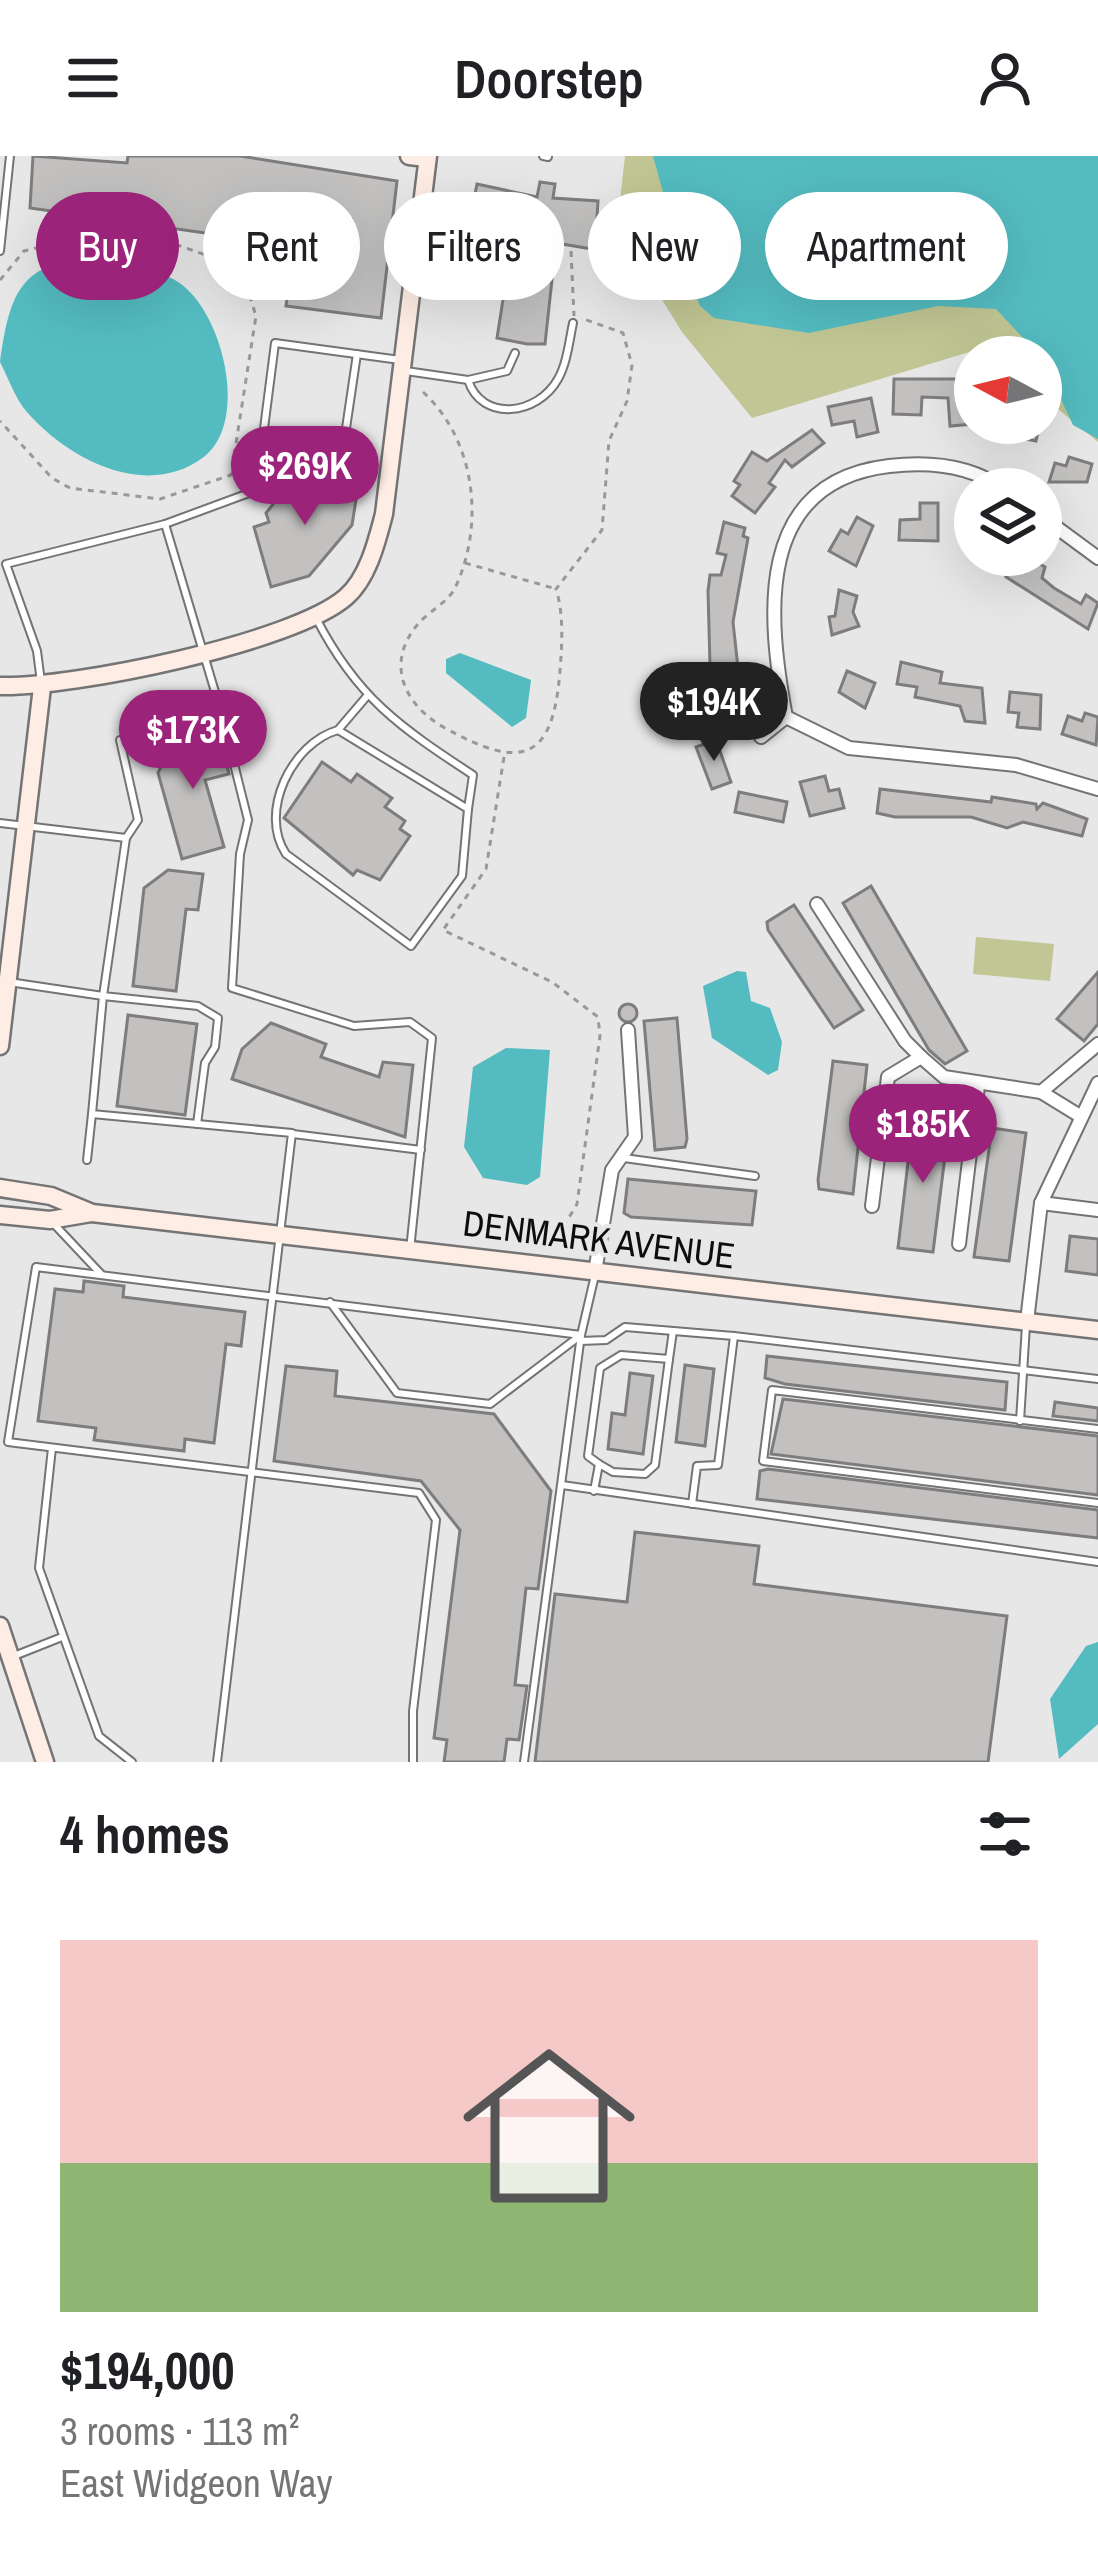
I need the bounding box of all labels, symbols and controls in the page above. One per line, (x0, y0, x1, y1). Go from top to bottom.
text: Doorstep (454, 42, 644, 115)
icon: menu (60, 45, 126, 111)
icon: person (972, 45, 1038, 111)
chip: Buy (36, 192, 179, 300)
chip: Rent (203, 192, 360, 300)
chip: Filters (384, 192, 564, 300)
chip: New (588, 192, 741, 300)
chip: Apartment (765, 192, 1008, 300)
north arrow (954, 336, 1062, 444)
map controls (954, 336, 1062, 576)
pin: $269K (221, 426, 389, 528)
text: $269K (258, 439, 352, 491)
button: layers (954, 468, 1062, 576)
pin: $194K (630, 662, 798, 764)
text: $194K (667, 675, 761, 727)
pin: $173K (109, 690, 277, 792)
text: $173K (146, 703, 240, 755)
pin: $185K (839, 1084, 1007, 1186)
text: $185K (876, 1097, 970, 1149)
street label: DENMARK AVENUE (460, 1199, 738, 1279)
text: 4 homes (60, 1800, 230, 1869)
icon: filters (972, 1801, 1038, 1867)
icon: home (441, 2018, 657, 2234)
text: $194,000 (60, 2336, 234, 2405)
text: 3 rooms · 113 m² (60, 2405, 299, 2457)
text: East Widgeon Way (60, 2457, 333, 2509)

